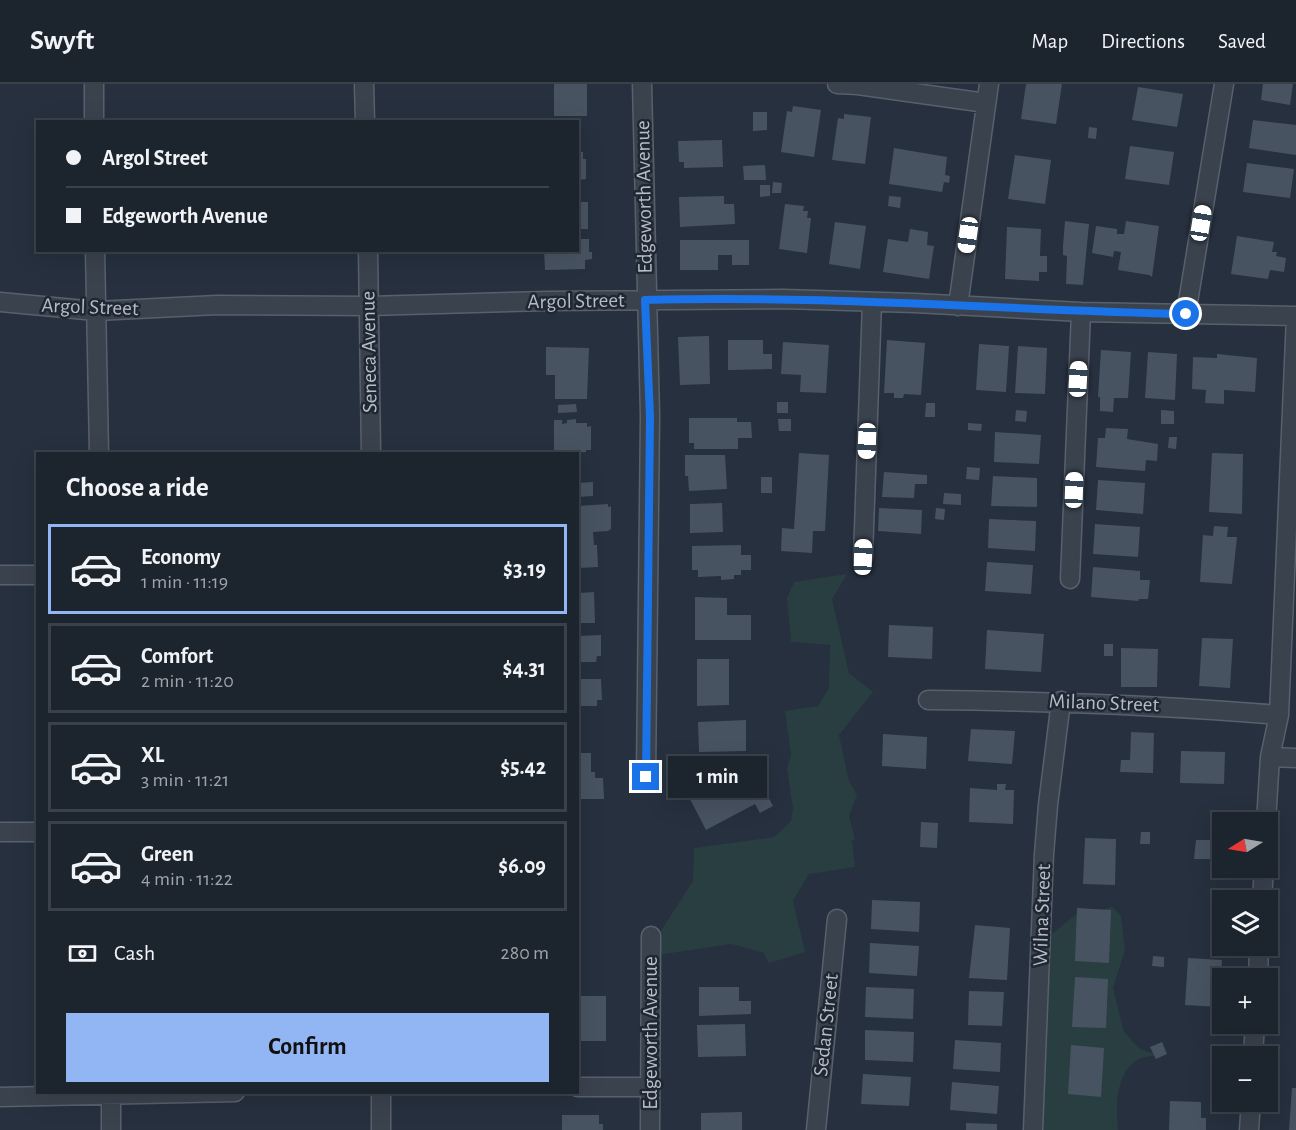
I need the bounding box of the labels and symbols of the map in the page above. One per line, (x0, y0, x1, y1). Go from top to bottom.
street label: Edgeworth Avenue (632, 120, 656, 274)
car (1189, 204, 1213, 242)
car (957, 216, 979, 254)
street label: Argol Street (527, 290, 625, 312)
street label: Seneca Avenue (357, 291, 381, 413)
street label: Argol Street (41, 295, 139, 319)
route start (1172, 300, 1199, 327)
car (1068, 361, 1088, 397)
car (857, 423, 877, 459)
car (1064, 472, 1084, 508)
car (853, 539, 873, 575)
street label: Milano Street (1048, 691, 1160, 715)
callout: 1 min (667, 756, 766, 798)
route end (632, 763, 659, 790)
north arrow (1212, 812, 1278, 878)
street label: Wilna Street (1030, 863, 1054, 967)
street label: Edgeworth Avenue (640, 956, 661, 1110)
street label: Sedan Street (810, 972, 842, 1077)

